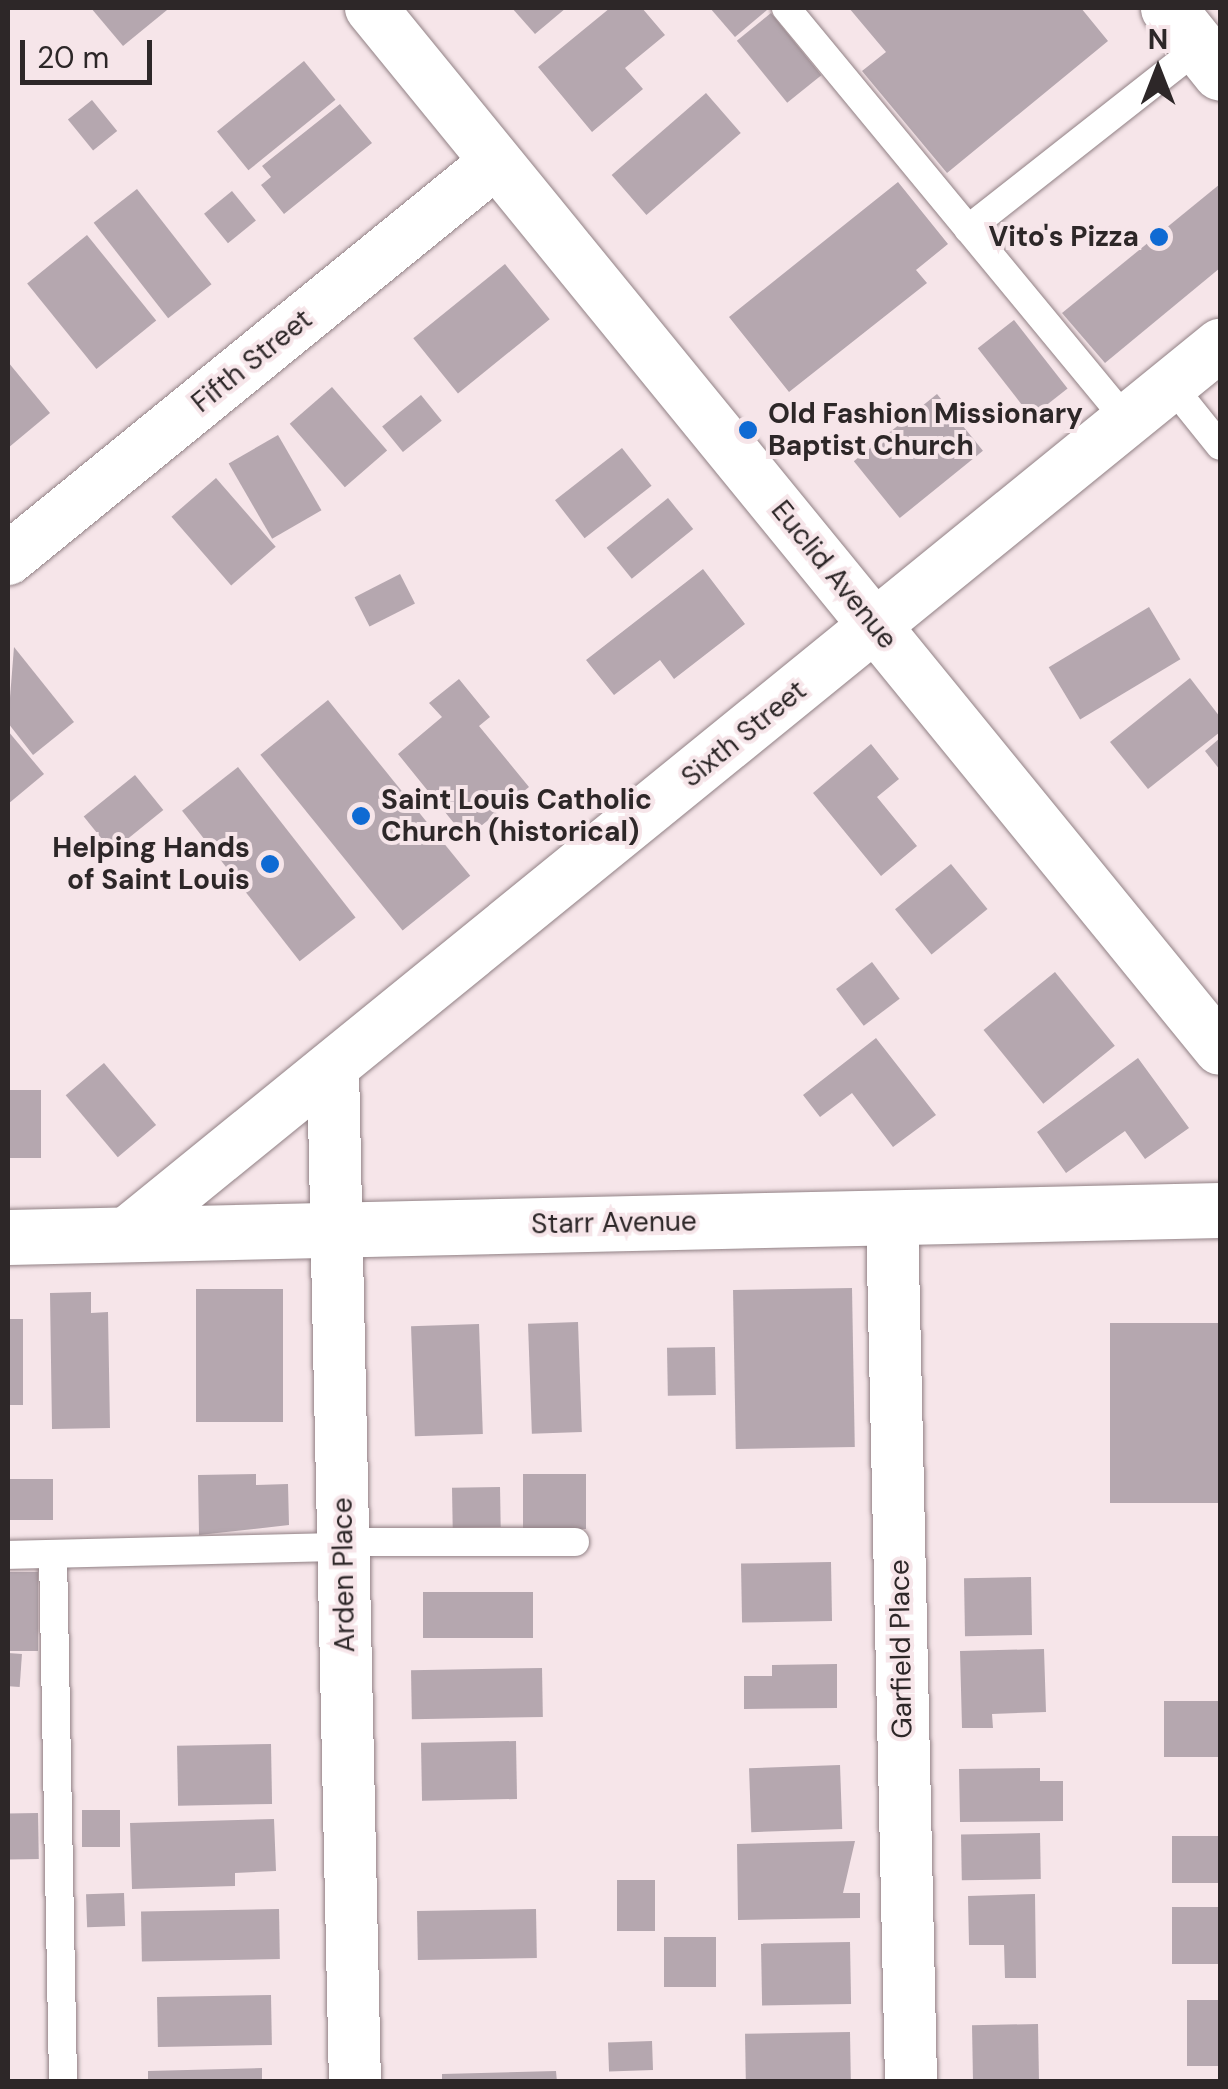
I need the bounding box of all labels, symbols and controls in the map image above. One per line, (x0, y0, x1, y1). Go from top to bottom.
scale bar (25, 20, 158, 82)
north arrow (1108, 20, 1208, 120)
text: N (1148, 21, 1168, 58)
text: 20 m (37, 38, 109, 77)
place label: Vito's Pizza (988, 220, 1139, 254)
marker: Vito's Pizza (1148, 226, 1170, 248)
street label: Fifth Street (185, 302, 319, 420)
place label: Old Fashion Missionary Baptist Church (768, 397, 1083, 463)
marker: Old Fashion Missionary Baptist Church (737, 419, 759, 441)
street label: Euclid Avenue (764, 494, 904, 656)
street label: Sixth Street (675, 674, 813, 794)
place label: Saint Louis Catholic Church (historical) (381, 783, 652, 849)
marker: Saint Louis Catholic Church (historical) (350, 805, 372, 827)
place label: Helping Hands of Saint Louis (52, 831, 250, 897)
marker: Helping Hands of Saint Louis (259, 853, 281, 875)
street label: Starr Avenue (531, 1205, 697, 1241)
street label: Arden Place (326, 1497, 362, 1653)
street label: Garfield Place (883, 1559, 919, 1739)

